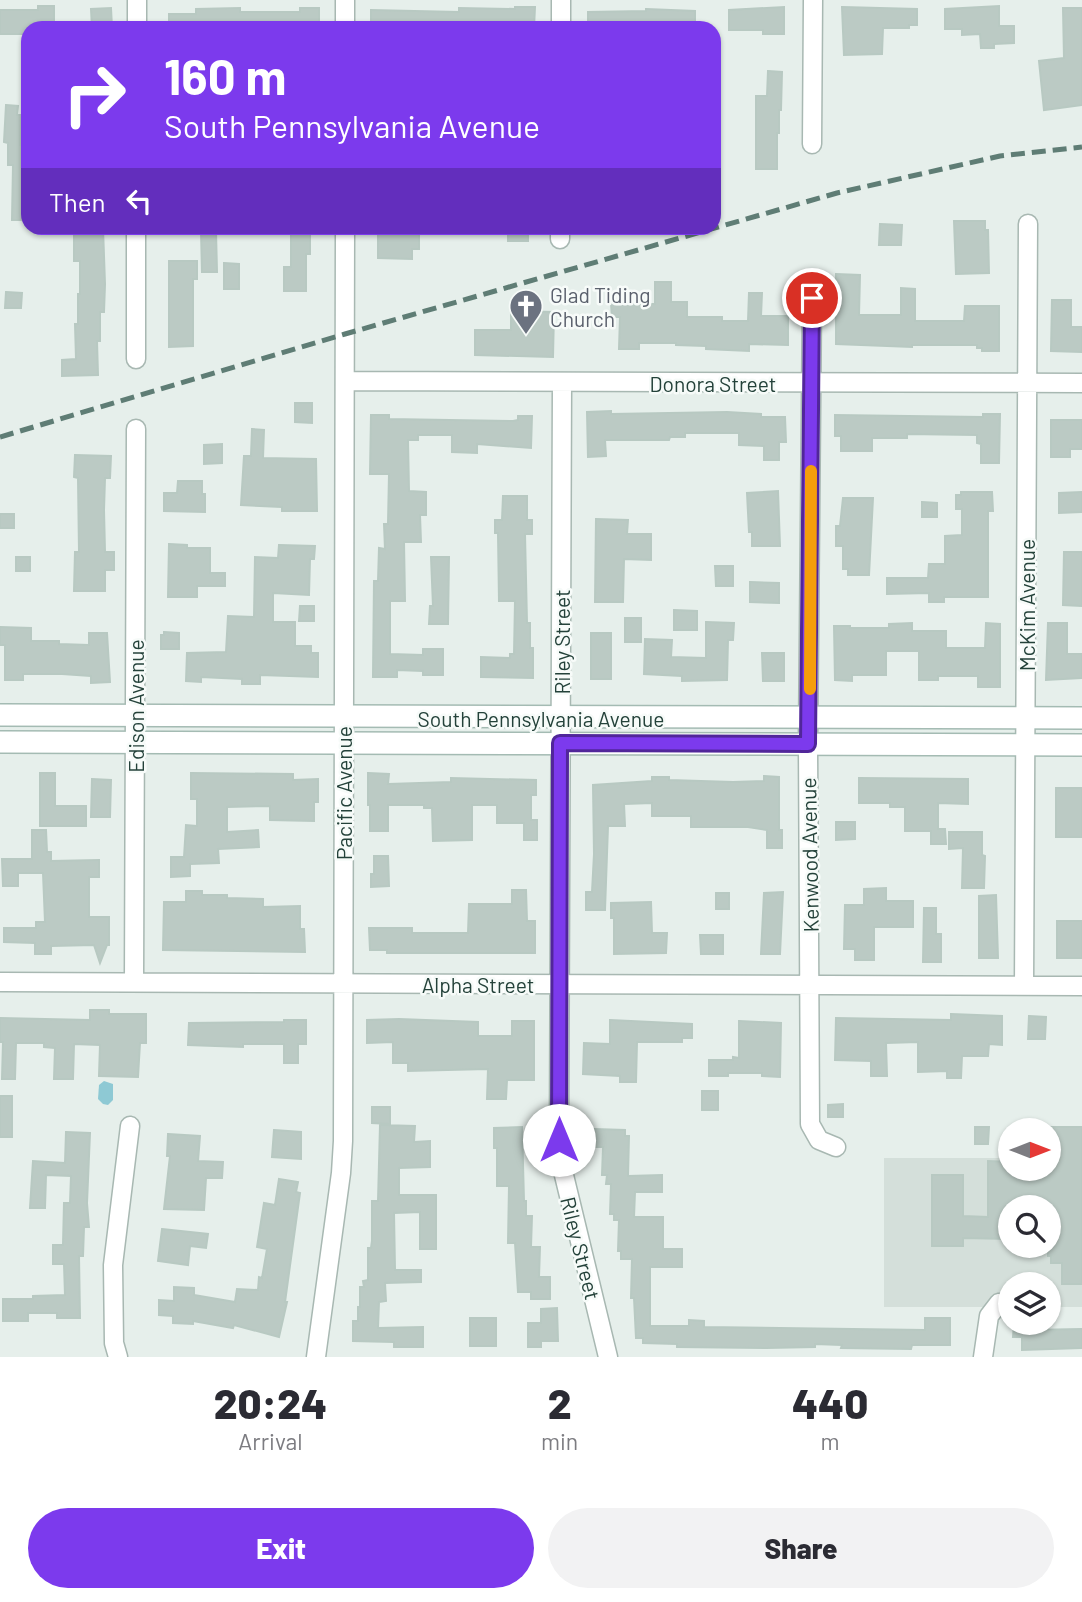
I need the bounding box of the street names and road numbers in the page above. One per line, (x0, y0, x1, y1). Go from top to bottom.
street label: Donora Street (650, 371, 776, 396)
street label: McKim Avenue (1014, 539, 1039, 671)
street label: Riley Street (549, 589, 574, 695)
street label: Edison Avenue (123, 639, 148, 773)
street label: South Pennsylvania Avenue (418, 706, 664, 731)
street label: Pacific Avenue (331, 726, 356, 860)
street label: Kenwood Avenue (795, 777, 823, 933)
street label: Alpha Street (422, 972, 534, 997)
street label: Riley Street (556, 1194, 606, 1302)

